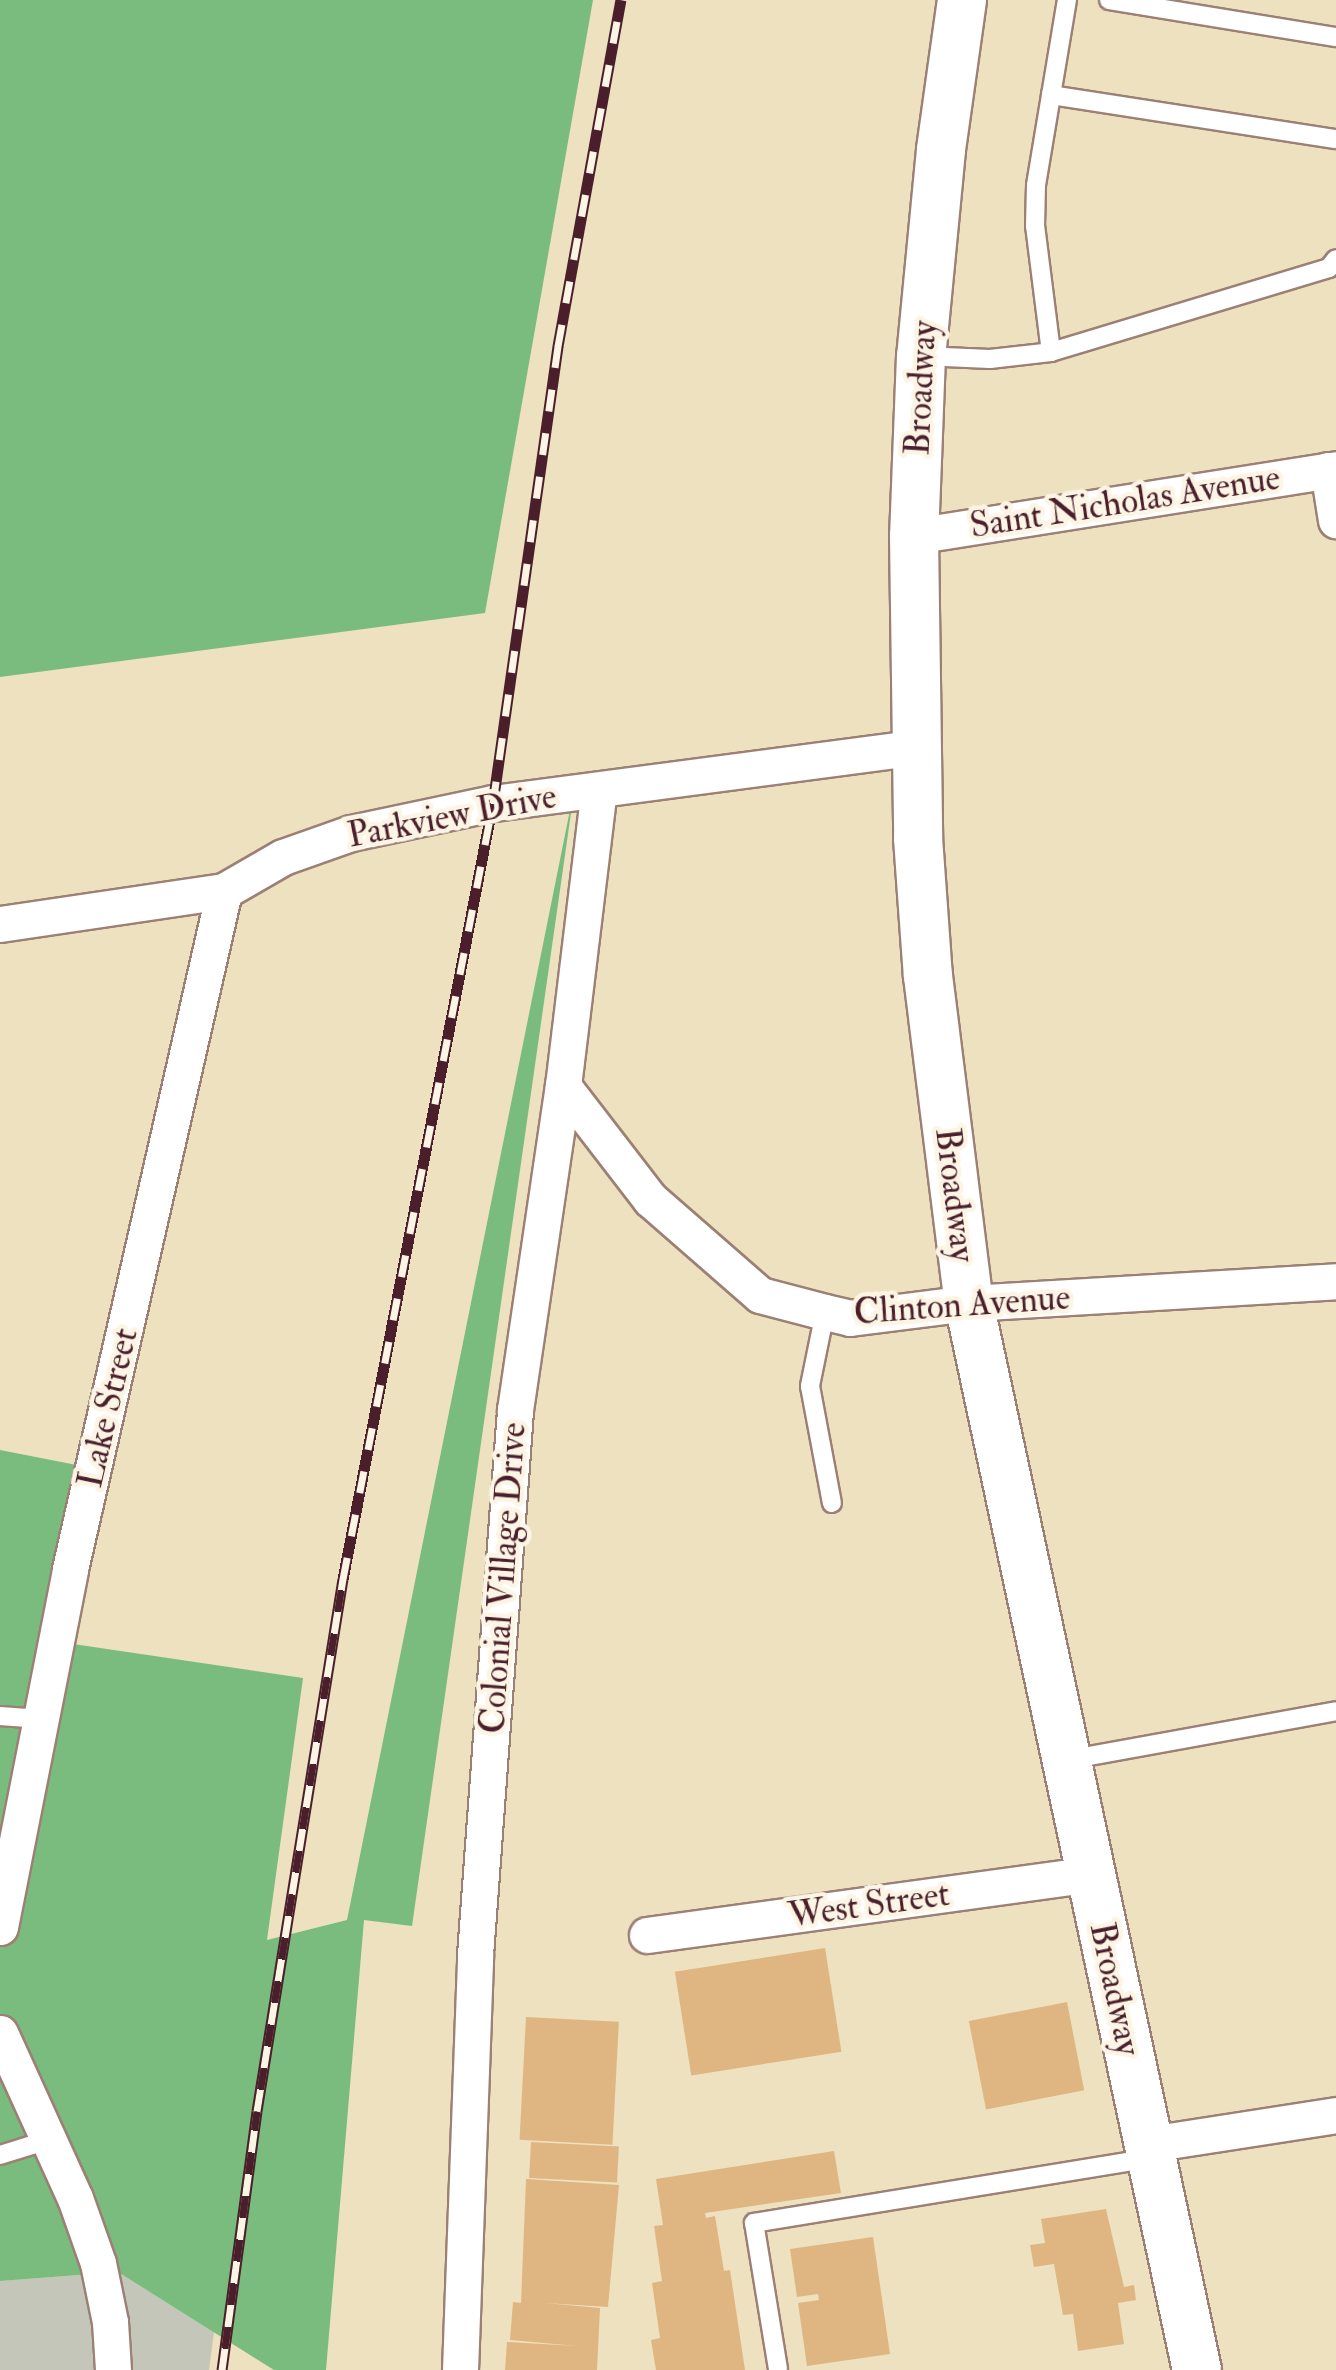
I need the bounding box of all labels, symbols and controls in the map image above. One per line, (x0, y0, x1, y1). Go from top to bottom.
street label: Broadway (896, 320, 946, 456)
street label: Saint Nicholas Avenue (967, 457, 1283, 547)
street label: Parkview Drive (344, 775, 560, 857)
street label: Broadway (926, 1125, 984, 1265)
street label: Clinton Avenue (853, 1276, 1071, 1334)
street label: Lake Street (69, 1324, 147, 1492)
street label: Colonial Village Drive (471, 1421, 535, 1735)
street label: West Street (786, 1873, 952, 1937)
street label: Broadway (1080, 1919, 1150, 2059)

